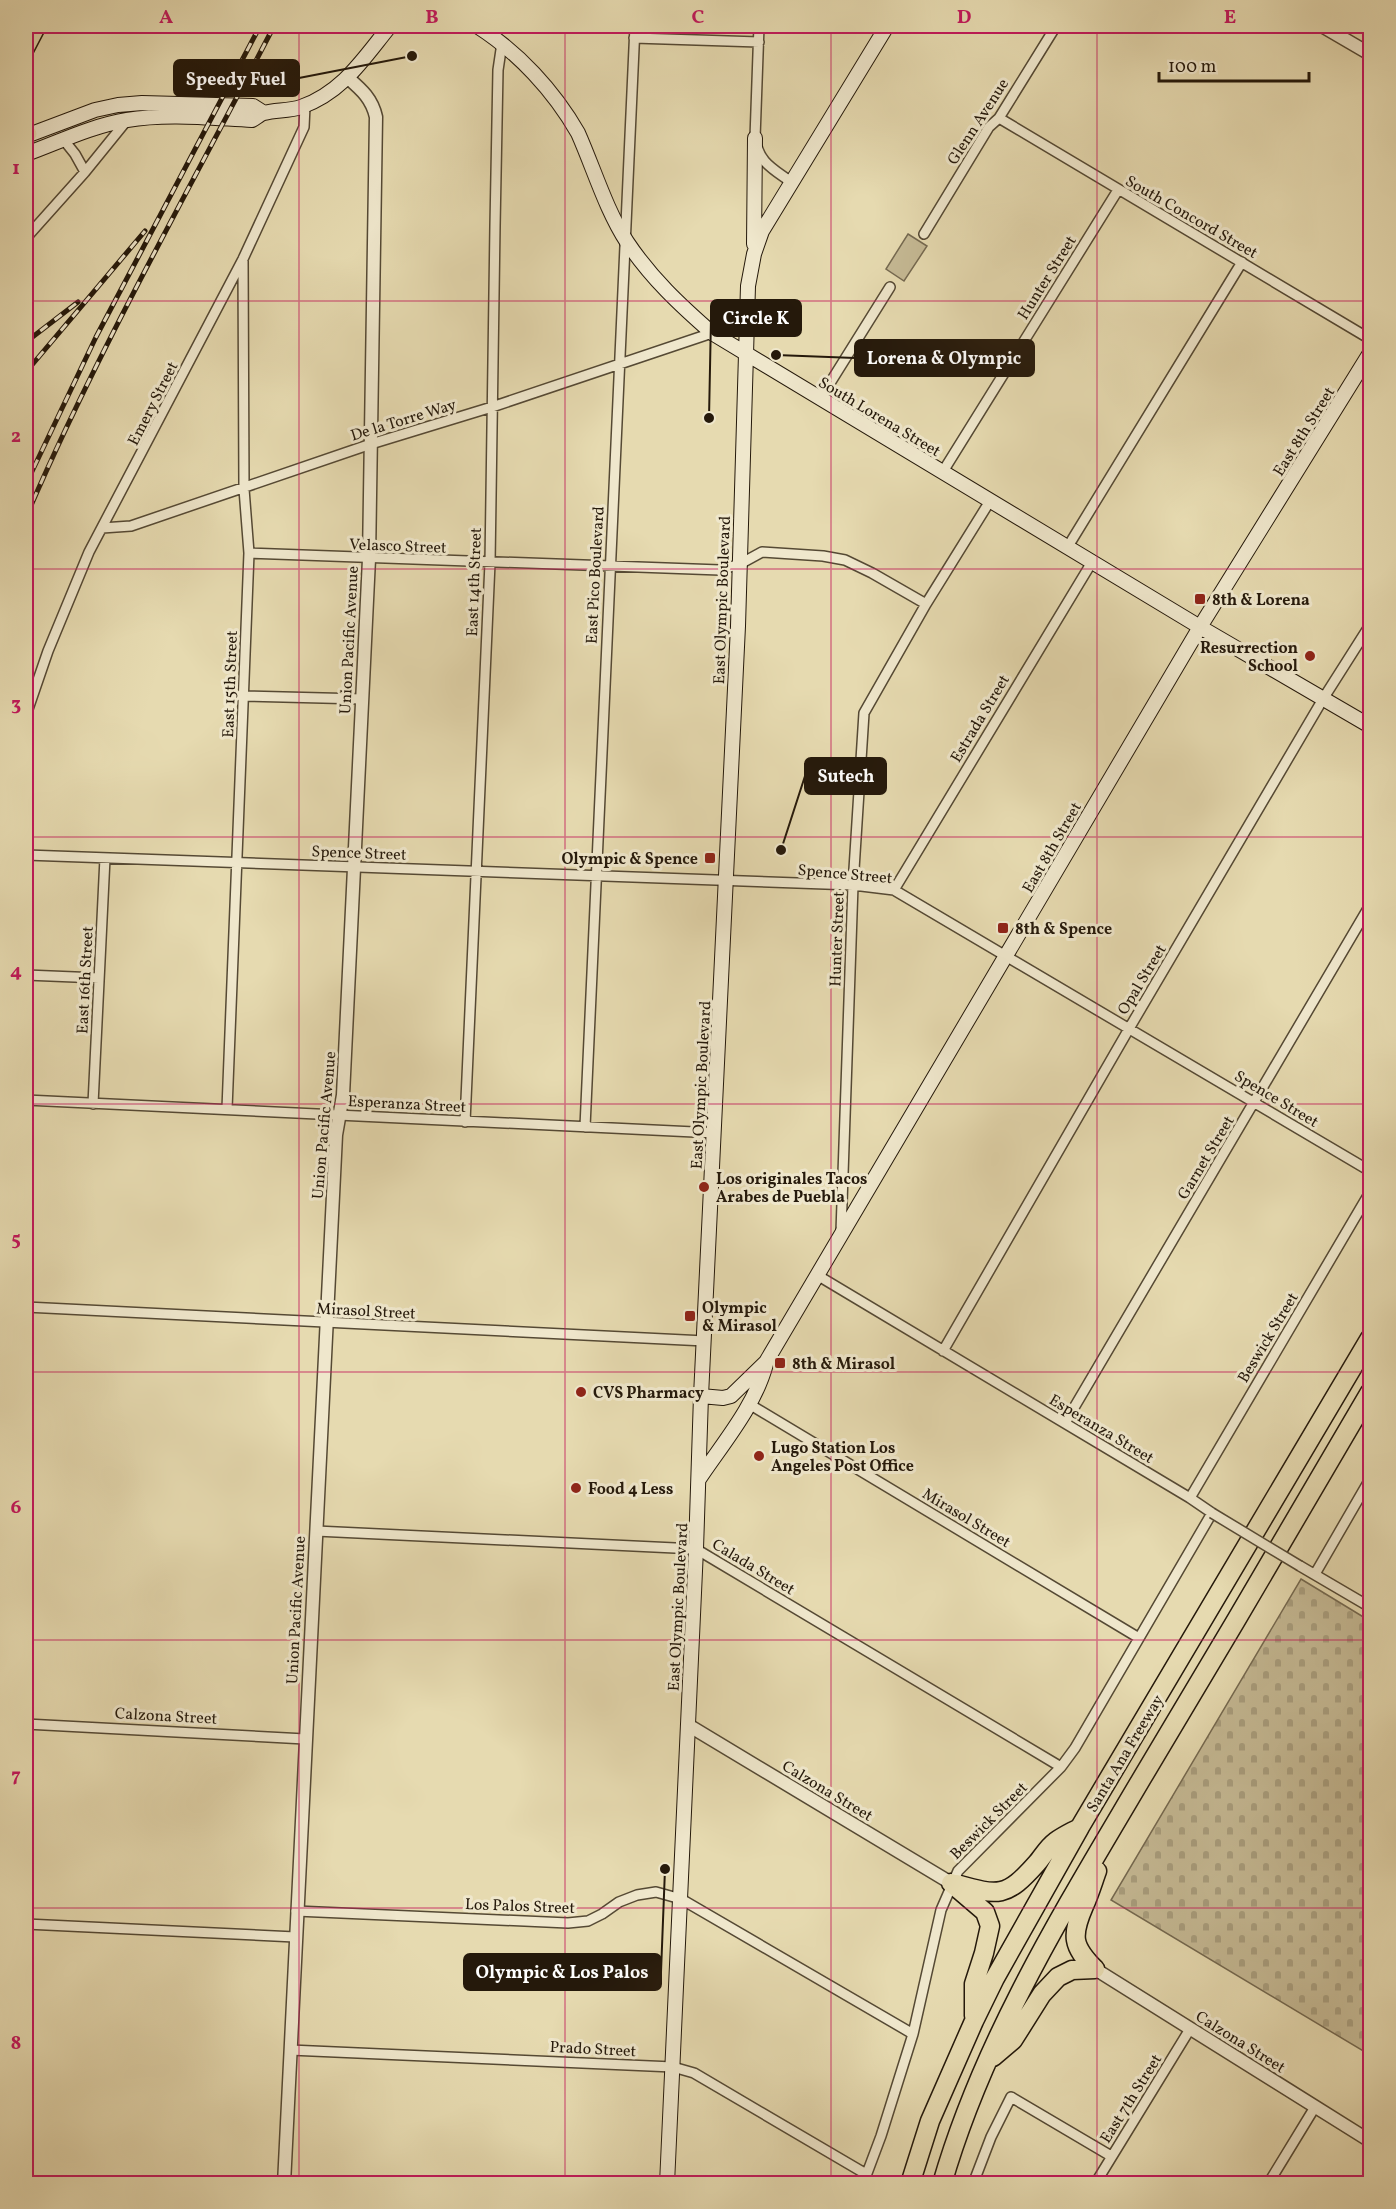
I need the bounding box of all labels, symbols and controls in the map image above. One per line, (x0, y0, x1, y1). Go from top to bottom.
text: A (159, 4, 173, 32)
text: B (425, 4, 439, 32)
text: C (692, 4, 705, 32)
text: D (957, 4, 971, 32)
text: E (1224, 4, 1236, 32)
scale bar (1159, 45, 1309, 83)
text: 100 m (1168, 55, 1217, 80)
callout: Speedy Fuel (174, 60, 299, 96)
text: Speedy Fuel (186, 68, 286, 93)
street label: Glenn Avenue (943, 75, 1015, 169)
text: 1 (12, 155, 20, 183)
street label: South Concord Street (1121, 171, 1262, 265)
street label: Hunter Street (1013, 231, 1083, 324)
callout: Circle K (711, 300, 801, 336)
text: Circle K (723, 307, 789, 332)
callout: Lorena & Olympic (855, 340, 1034, 376)
text: Lorena & Olympic (867, 347, 1021, 372)
street label: Emery Street (123, 358, 184, 450)
street label: South Lorena Street (814, 372, 945, 463)
street label: East 8th Street (1268, 383, 1341, 481)
street label: De la Torre Way (348, 394, 459, 447)
text: 2 (11, 423, 21, 451)
street label: East Pico Boulevard (581, 506, 611, 645)
street label: East Olympic Boulevard (709, 515, 737, 685)
street label: East 14th Street (462, 527, 488, 637)
street label: Velasco Street (349, 534, 447, 560)
street label: Union Pacific Avenue (335, 565, 365, 715)
place label: 8th & Lorena (1212, 590, 1310, 612)
marker: 8th & Lorena (1193, 592, 1207, 606)
street label: East 15th Street (218, 630, 244, 738)
place label: Resurrection School (1200, 638, 1299, 678)
marker: Resurrection School (1303, 649, 1317, 663)
street label: Estrada Street (946, 671, 1016, 767)
text: 3 (11, 691, 21, 719)
callout: Sutech (805, 758, 886, 794)
text: Sutech (818, 765, 875, 790)
street label: East 8th Street (1018, 798, 1088, 898)
street label: Spence Street (311, 841, 407, 867)
place label: Olympic & Spence (561, 849, 698, 871)
marker: Olympic & Spence (703, 851, 717, 865)
street label: Spence Street (797, 860, 893, 890)
street label: Hunter Street (825, 891, 851, 987)
place label: 8th & Spence (1015, 919, 1112, 941)
marker: 8th & Spence (996, 921, 1010, 935)
street label: East 16th Street (72, 925, 100, 1035)
street label: Opal Street (1113, 940, 1173, 1019)
text: 4 (10, 958, 22, 986)
street label: East Olympic Boulevard (687, 1000, 717, 1170)
street label: Union Pacific Avenue (308, 1050, 342, 1200)
street label: Spence Street (1230, 1066, 1323, 1134)
street label: Esperanza Street (347, 1091, 467, 1119)
street label: Garnet Street (1173, 1112, 1241, 1204)
place label: Los originales Tacos Arabes de Puebla (716, 1169, 867, 1209)
marker: Los originales Tacos Arabes de Puebla (697, 1180, 711, 1194)
text: 5 (11, 1226, 21, 1254)
street label: Beswick Street (1233, 1288, 1305, 1387)
street label: Mirasol Street (316, 1298, 417, 1326)
place label: Olympic & Mirasol (702, 1298, 777, 1338)
marker: Olympic & Mirasol (683, 1309, 697, 1323)
place label: 8th & Mirasol (792, 1354, 896, 1376)
marker: 8th & Mirasol (773, 1356, 787, 1370)
place label: CVS Pharmacy (593, 1383, 704, 1405)
marker: CVS Pharmacy (574, 1385, 588, 1399)
street label: Esperanza Street (1044, 1390, 1158, 1470)
place label: Lugo Station Los Angeles Post Office (771, 1438, 914, 1478)
marker: Lugo Station Los Angeles Post Office (752, 1449, 766, 1463)
place label: Food 4 Less (588, 1479, 673, 1501)
marker: Food 4 Less (569, 1481, 583, 1495)
street label: Mirasol Street (918, 1484, 1015, 1554)
text: 6 (11, 1494, 22, 1522)
street label: East Olympic Boulevard (664, 1522, 694, 1692)
street label: Calada Street (707, 1534, 799, 1601)
street label: Union Pacific Avenue (282, 1535, 312, 1685)
street label: Santa Ana Freeway (1082, 1691, 1170, 1817)
street label: Calzona Street (114, 1703, 218, 1731)
street label: Calzona Street (777, 1756, 877, 1828)
text: 7 (11, 1762, 21, 1790)
street label: Beswick Street (946, 1777, 1033, 1865)
street label: Los Palos Street (465, 1894, 576, 1920)
callout: Olympic & Los Palos (464, 1954, 661, 1990)
text: Olympic & Los Palos (475, 1961, 649, 1986)
street label: Calzona Street (1191, 2006, 1290, 2079)
text: 8 (11, 2030, 21, 2058)
street label: Prado Street (549, 2037, 637, 2063)
street label: East 7th Street (1096, 2050, 1168, 2148)

